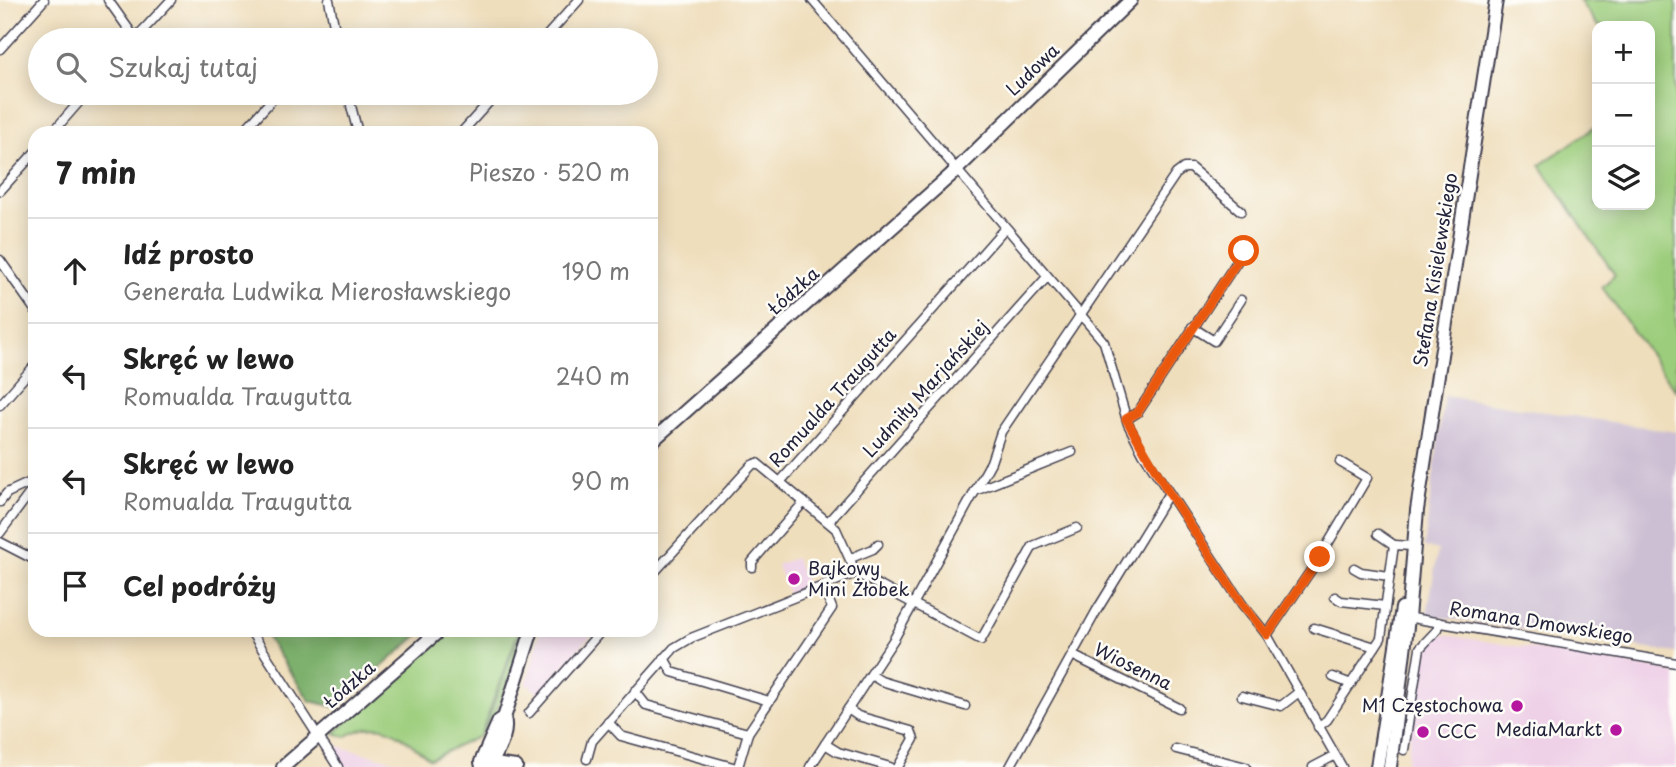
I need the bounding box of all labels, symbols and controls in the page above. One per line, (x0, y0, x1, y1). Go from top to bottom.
map controls (1592, 21, 1655, 210)
button: + (1592, 21, 1655, 84)
search box (28, 28, 658, 105)
street label: Ludowa (999, 36, 1065, 101)
text: Szukaj tutaj (108, 47, 258, 86)
icon: search (52, 48, 90, 86)
button: − (1592, 84, 1655, 147)
button: layers (1592, 147, 1655, 210)
text: 7 min (56, 149, 137, 194)
text: Pieszo · 520 m (469, 154, 630, 189)
street label: Stefana Kisielewskiego (1406, 171, 1463, 369)
text: Idź prosto (123, 234, 254, 273)
route start (1228, 235, 1259, 266)
icon: ahead (56, 252, 94, 290)
text: 190 m (562, 253, 630, 288)
street label: Łódzka (761, 259, 825, 321)
text: Generała Ludwika Mierosławskiego (123, 273, 511, 308)
street label: Ludmiły Marjańskiej (856, 313, 994, 463)
street label: Romualda Traugutta (762, 321, 902, 473)
text: Skręć w lewo (123, 339, 294, 378)
icon: left (56, 357, 94, 395)
text: 240 m (556, 358, 630, 393)
text: Romualda Traugutta (123, 378, 352, 413)
text: Skręć w lewo (123, 444, 294, 483)
icon: left (56, 462, 94, 500)
text: 90 m (571, 463, 630, 498)
text: Romualda Traugutta (123, 483, 352, 518)
route end (1304, 541, 1335, 572)
place label: Bajkowy Mini Żłobek (808, 554, 909, 602)
text: Cel podróży (123, 566, 276, 605)
icon: arrive (56, 567, 94, 605)
marker: Bajkowy Mini Żłobek (786, 571, 802, 587)
street label: Romana Dmowskiego (1447, 594, 1635, 649)
street label: Wiosenna (1090, 635, 1178, 696)
street label: Łódzka (316, 653, 381, 715)
place label: M1 Częstochowa (1362, 691, 1504, 718)
marker: M1 Częstochowa (1509, 698, 1525, 714)
place label: MediaMarkt (1496, 715, 1602, 742)
place label: CCC (1437, 717, 1477, 744)
marker: MediaMarkt (1608, 722, 1624, 738)
marker: CCC (1415, 724, 1431, 740)

